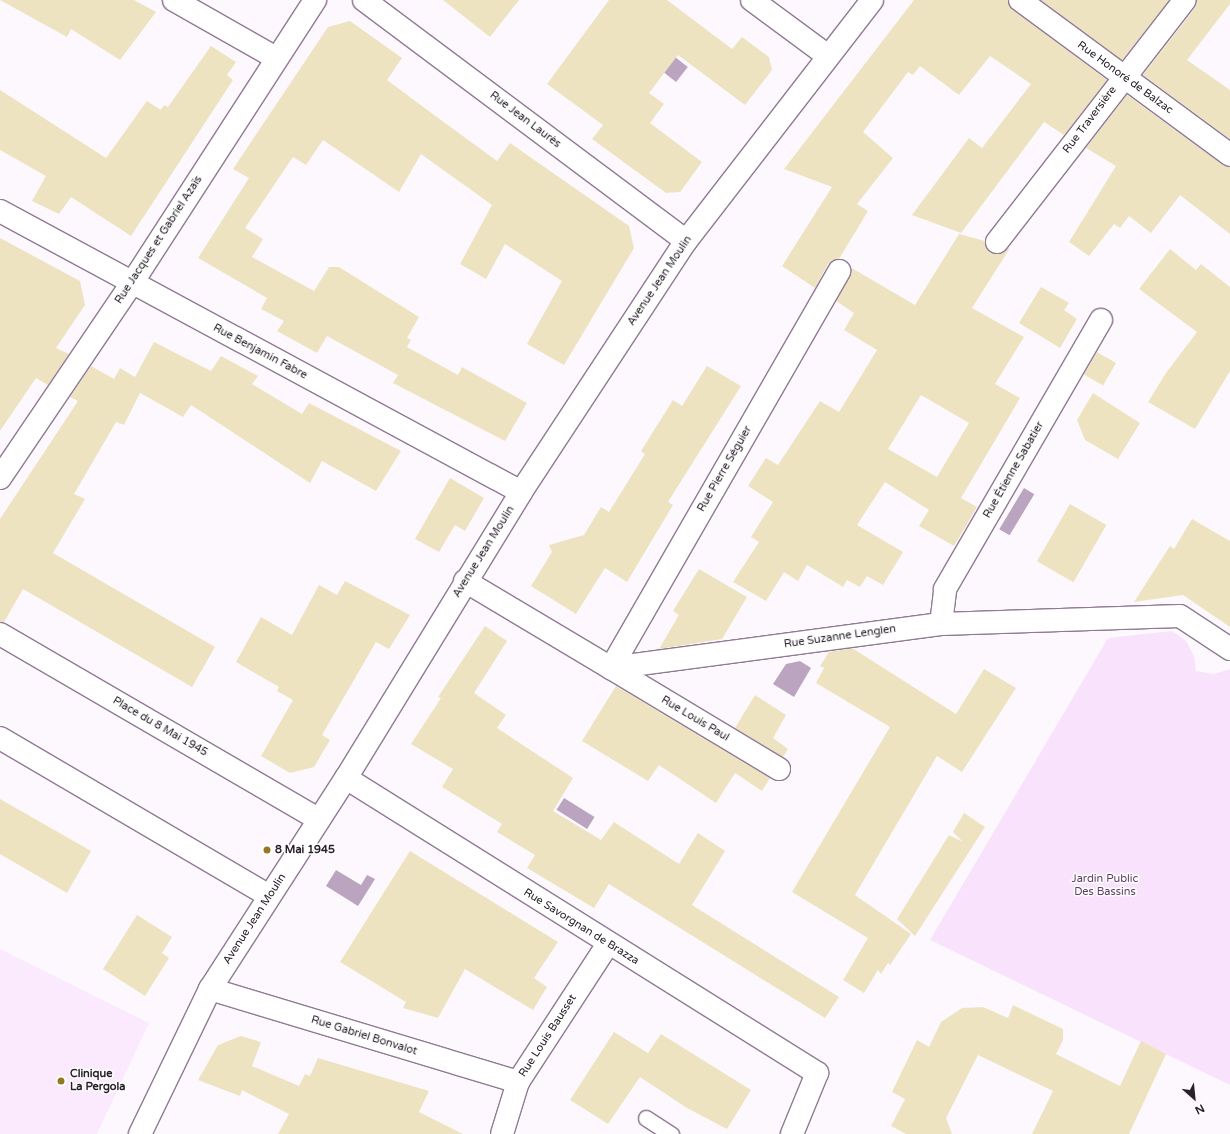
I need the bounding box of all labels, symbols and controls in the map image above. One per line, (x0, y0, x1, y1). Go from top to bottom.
street label: Rue Honoré de Balzac (1075, 39, 1175, 117)
street label: Rue Traversière (1060, 84, 1120, 156)
street label: Rue Jean Laurès (487, 89, 563, 151)
street label: Rue Jacques et Gabriel Azaïs (113, 173, 205, 307)
street label: Avenue Jean Moulin (625, 234, 695, 328)
street label: Rue Benjamin Fabre (211, 322, 309, 382)
street label: Rue Étienne Sabatier (981, 419, 1047, 521)
street label: Rue Pierre Séguier (695, 424, 755, 514)
street label: Avenue Jean Moulin (450, 504, 518, 600)
street label: Rue Suzanne Lenglen (783, 623, 897, 651)
street label: Place du 8 Mai 1945 (110, 694, 210, 760)
street label: Rue Louis Paul (659, 694, 731, 744)
place label: 8 Mai 1945 (275, 843, 335, 857)
marker: 8 Mai 1945 (262, 845, 272, 855)
street label: Avenue Jean Moulin (221, 871, 289, 967)
park label: Jardin Public Des Bassins (1072, 873, 1138, 899)
street label: Rue Savorgnan de Brazza (521, 886, 641, 968)
street label: Rue Louis Bausset (516, 992, 580, 1080)
street label: Rue Gabriel Bonvalot (309, 1014, 419, 1058)
place label: Clinique La Pergola (70, 1068, 125, 1094)
marker: Clinique La Pergola (55, 1075, 67, 1087)
north arrow (1174, 1078, 1214, 1118)
text: N (1193, 1101, 1207, 1117)

